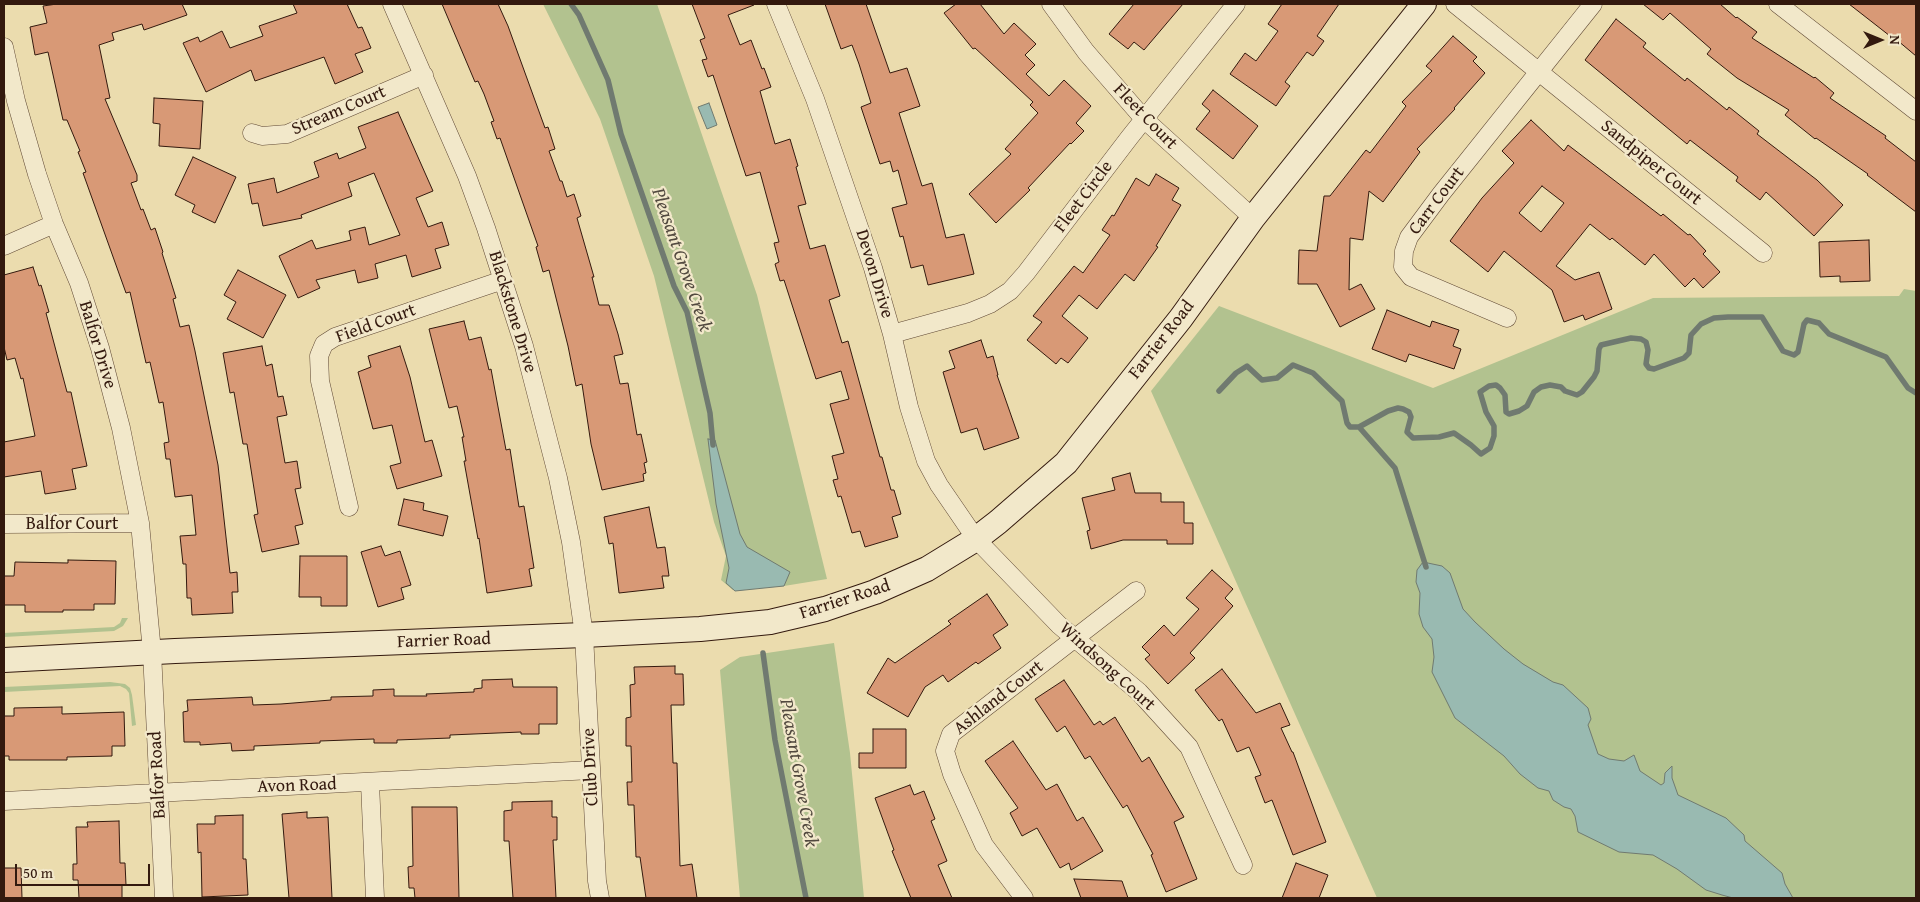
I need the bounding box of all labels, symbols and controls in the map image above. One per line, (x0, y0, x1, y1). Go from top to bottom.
north arrow (1855, 15, 1905, 65)
text: N (1885, 35, 1905, 45)
street label: Fleet Court (1108, 79, 1182, 155)
street label: Stream Court (289, 81, 389, 141)
street label: Sandpiper Court (1596, 116, 1706, 210)
street label: Fleet Circle (1050, 157, 1118, 237)
street label: Carr Court (1404, 163, 1470, 239)
water label: Pleasant Grove Creek (646, 185, 716, 335)
street label: Devon Drive (850, 227, 898, 321)
street label: Blackstone Drive (483, 248, 541, 376)
street label: Farrier Road (1125, 296, 1199, 384)
street label: Balfor Drive (73, 299, 121, 391)
street label: Field Court (333, 300, 419, 348)
street label: Balfor Court (26, 513, 118, 535)
street label: Farrier Road (797, 575, 893, 625)
street label: Windsong Court (1054, 618, 1160, 716)
street label: Farrier Road (397, 629, 491, 653)
street label: Ashland Court (950, 656, 1048, 740)
water label: Pleasant Grove Creek (774, 697, 822, 849)
street label: Club Drive (578, 727, 604, 807)
street label: Balfor Road (145, 731, 171, 819)
street label: Avon Road (257, 774, 337, 798)
scale bar (18, 854, 152, 886)
text: 50 m (23, 862, 53, 883)

